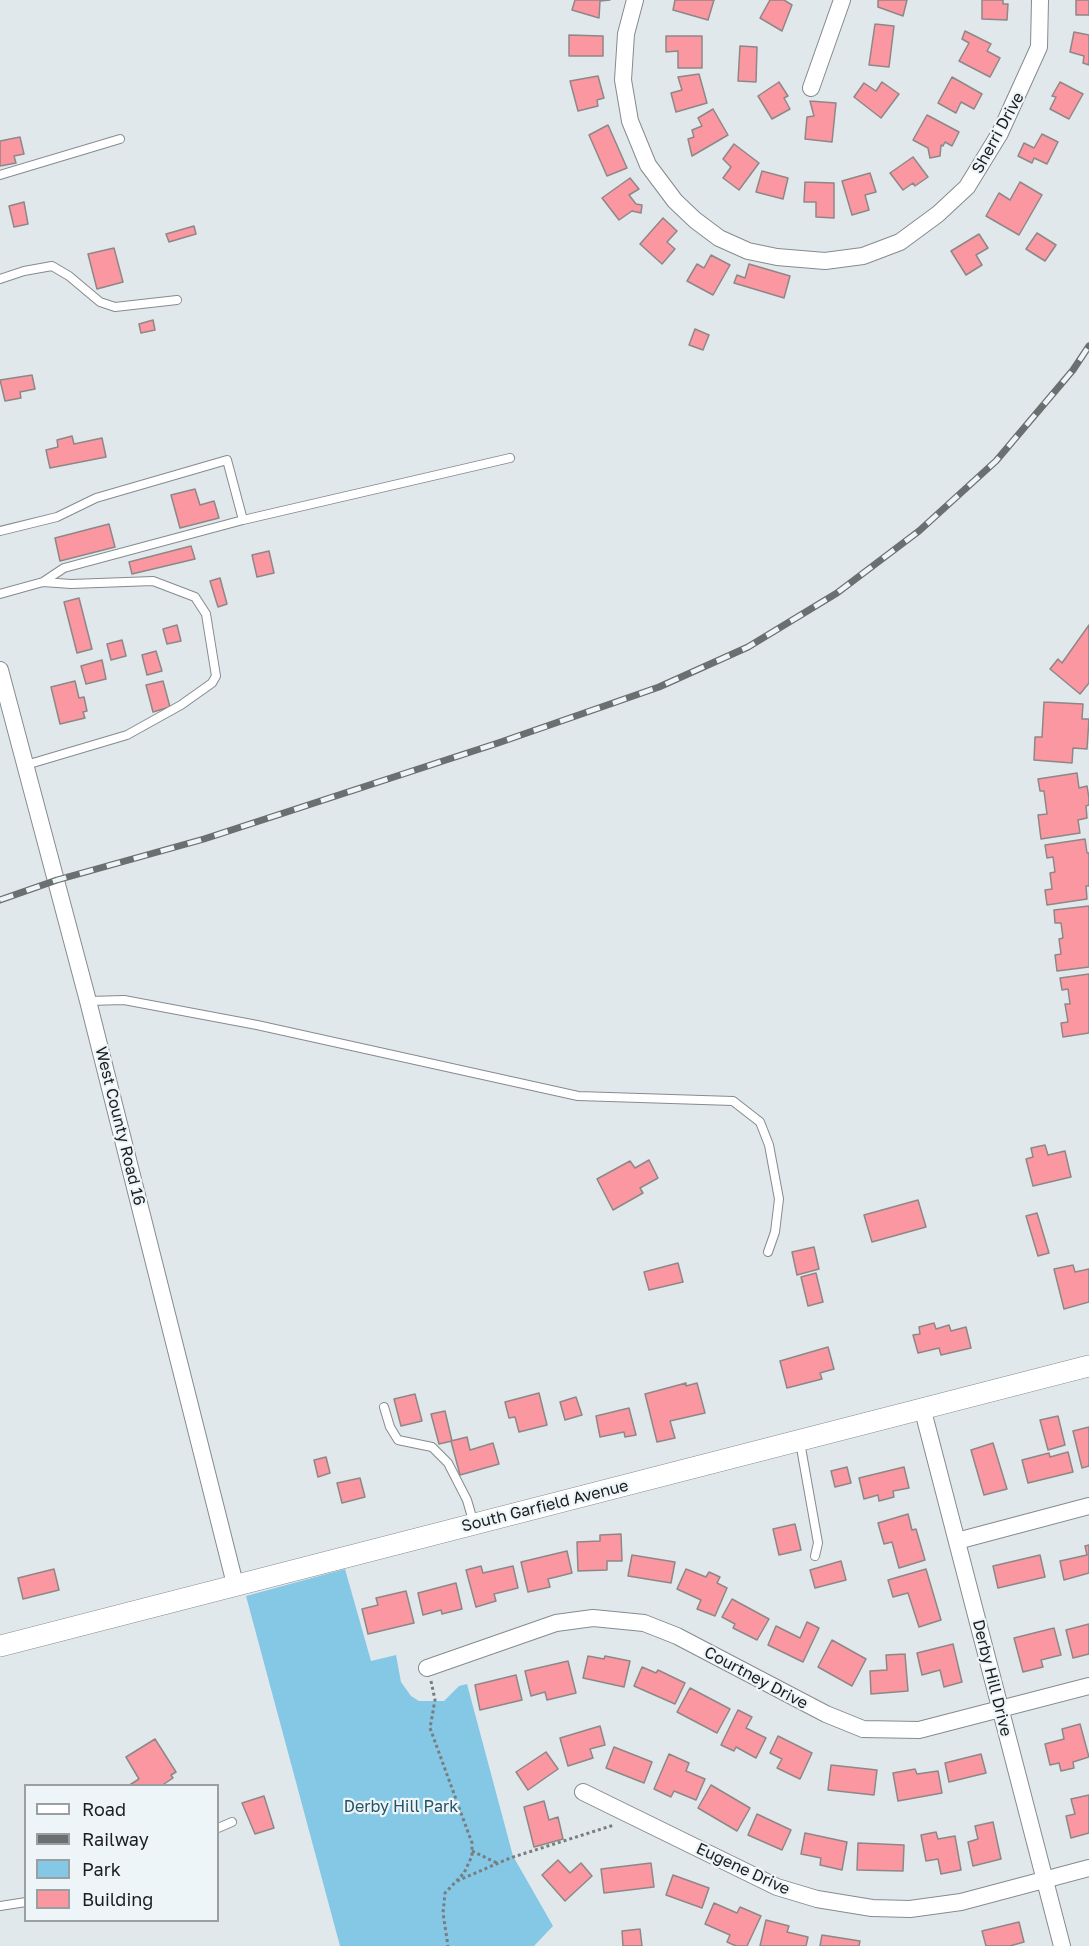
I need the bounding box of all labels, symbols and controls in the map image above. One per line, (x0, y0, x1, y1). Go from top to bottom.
street label: Sherri Drive (968, 89, 1028, 177)
street label: West County Road 16 (91, 1045, 149, 1207)
street label: South Garfield Avenue (460, 1476, 630, 1536)
street label: Derby Hill Drive (968, 1618, 1016, 1738)
street label: Courtney Drive (701, 1643, 811, 1713)
legend (24, 1784, 219, 1922)
park label: Derby Hill Park (344, 1797, 458, 1817)
text: Road (82, 1798, 126, 1820)
text: Railway (82, 1828, 149, 1850)
street label: Eugene Drive (693, 1839, 793, 1899)
text: Park (82, 1858, 121, 1880)
text: Building (82, 1888, 153, 1910)

